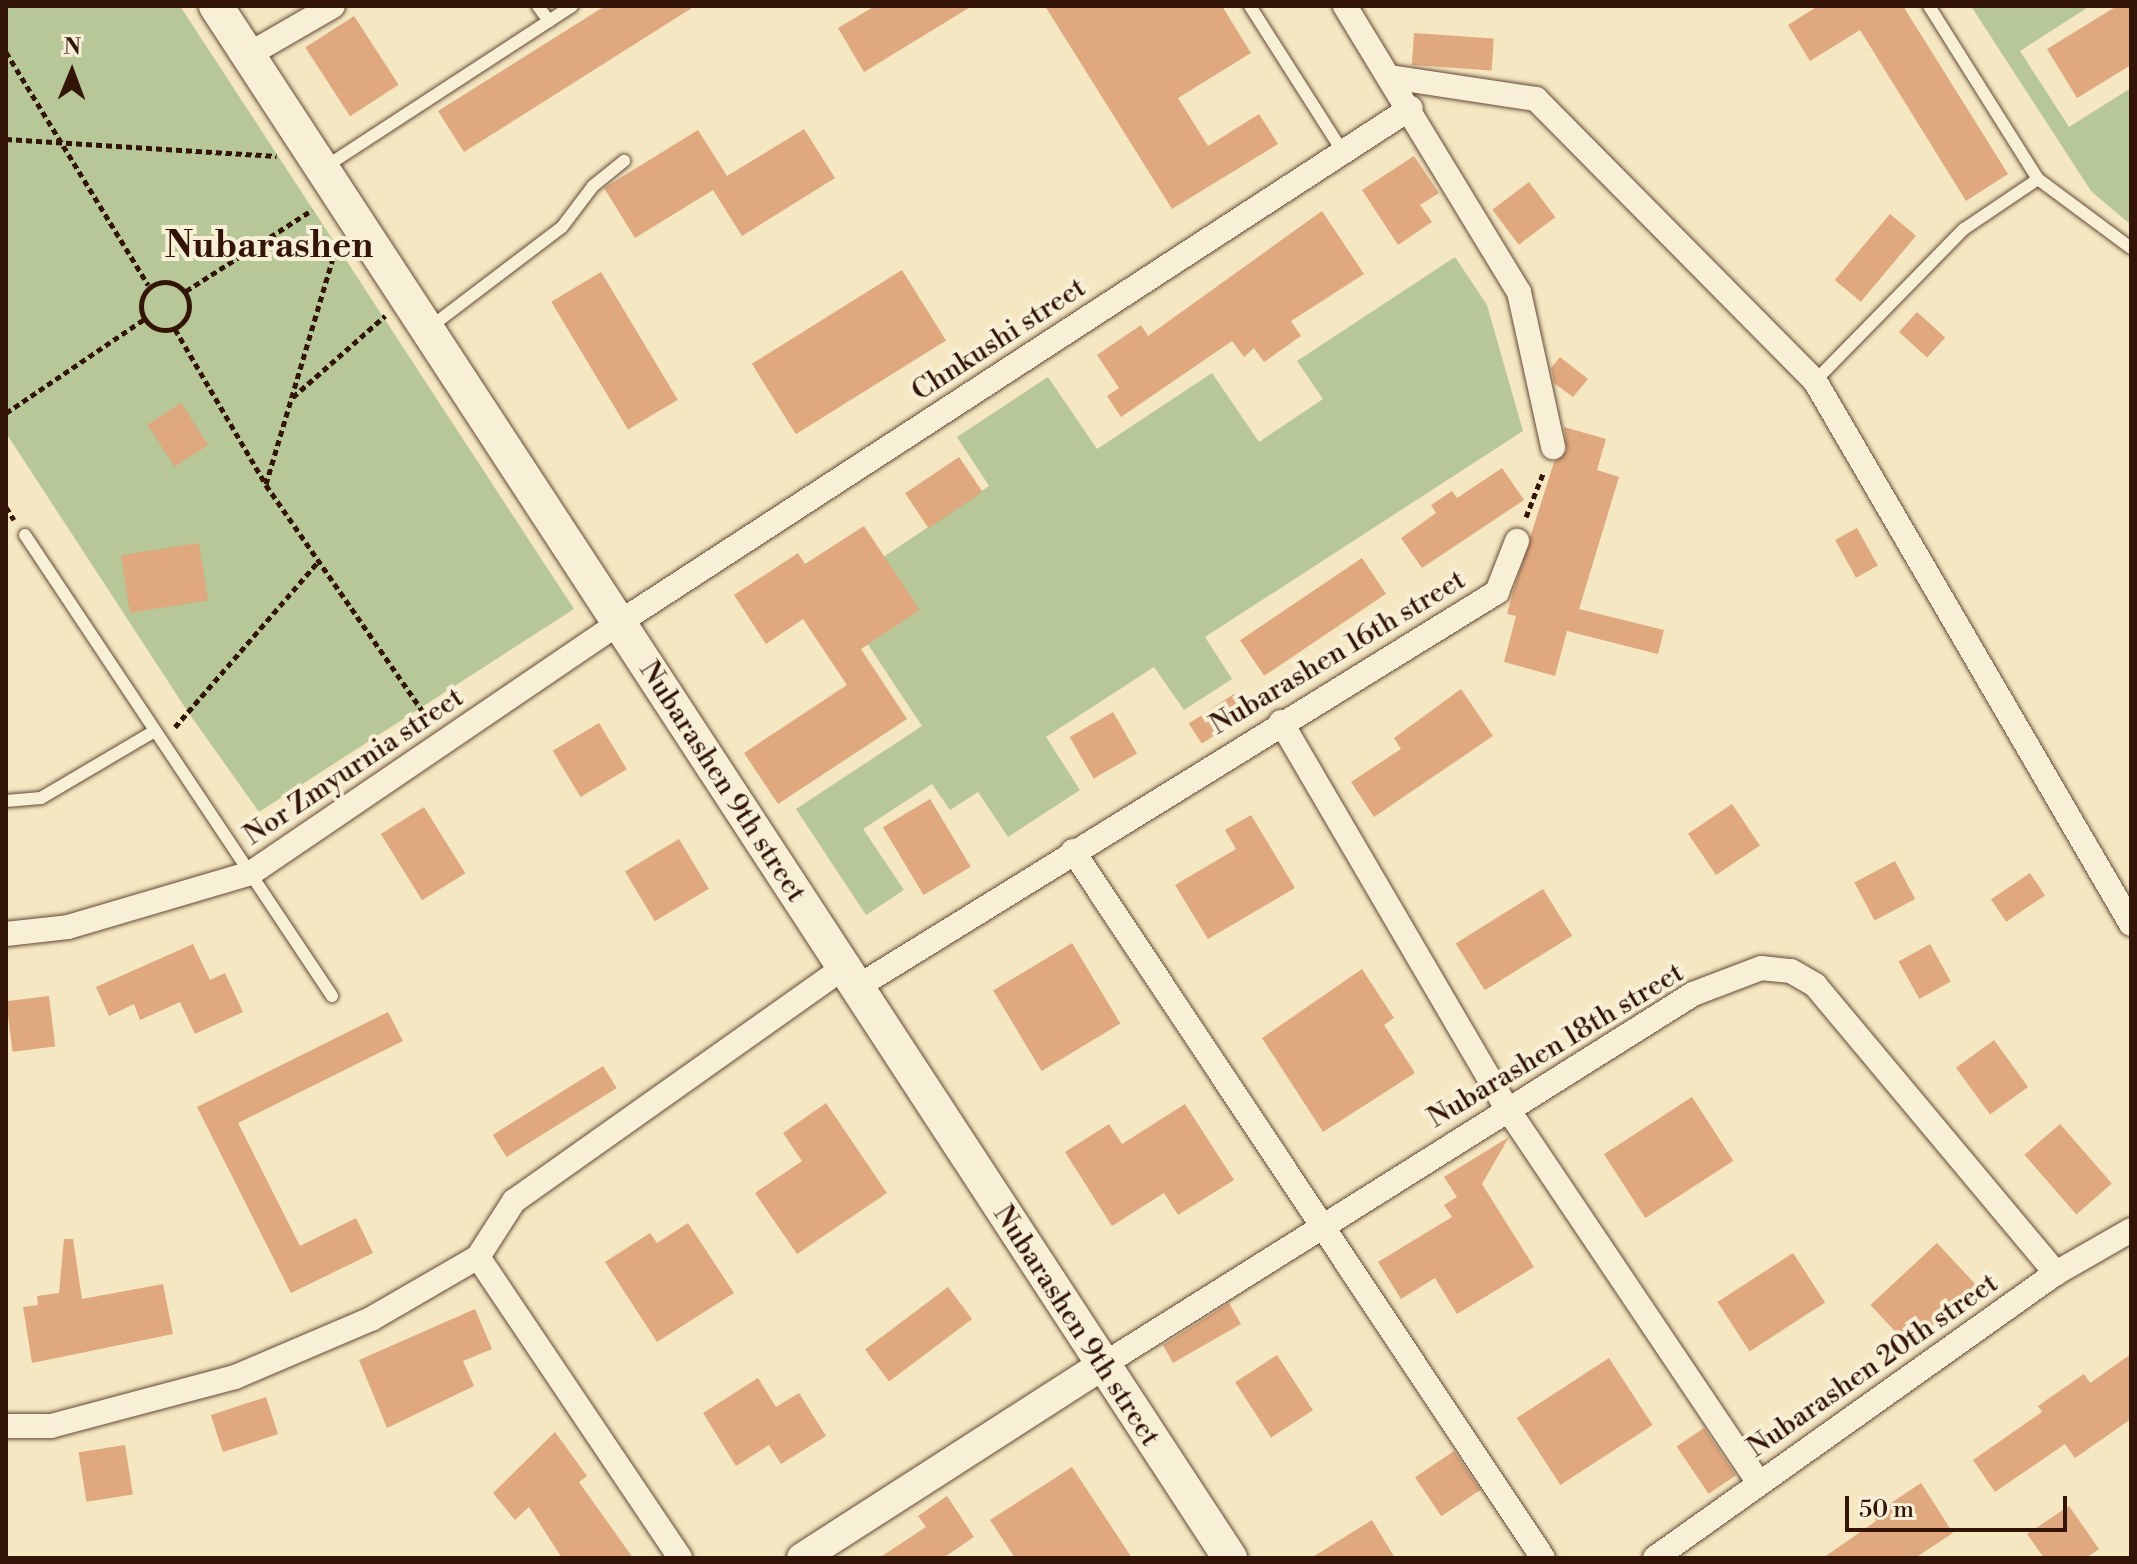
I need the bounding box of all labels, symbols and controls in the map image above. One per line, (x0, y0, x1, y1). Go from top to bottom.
north arrow (32, 32, 112, 112)
text: N (63, 34, 81, 61)
district label: Nubarashen (165, 225, 373, 269)
street label: Chnkushi street (906, 271, 1092, 409)
street label: Nubarashen 16th street (1204, 564, 1472, 742)
street label: Nubarashen 9th street (632, 655, 812, 909)
street label: Nor Zmyurnia street (238, 681, 470, 853)
street label: Nubarashen 18th street (1422, 956, 1690, 1136)
street label: Nubarashen 9th street (986, 1199, 1166, 1453)
street label: Nubarashen 20th street (1741, 1267, 2005, 1465)
scale bar (1849, 1480, 2071, 1530)
text: 50 m (1859, 1495, 1914, 1525)

